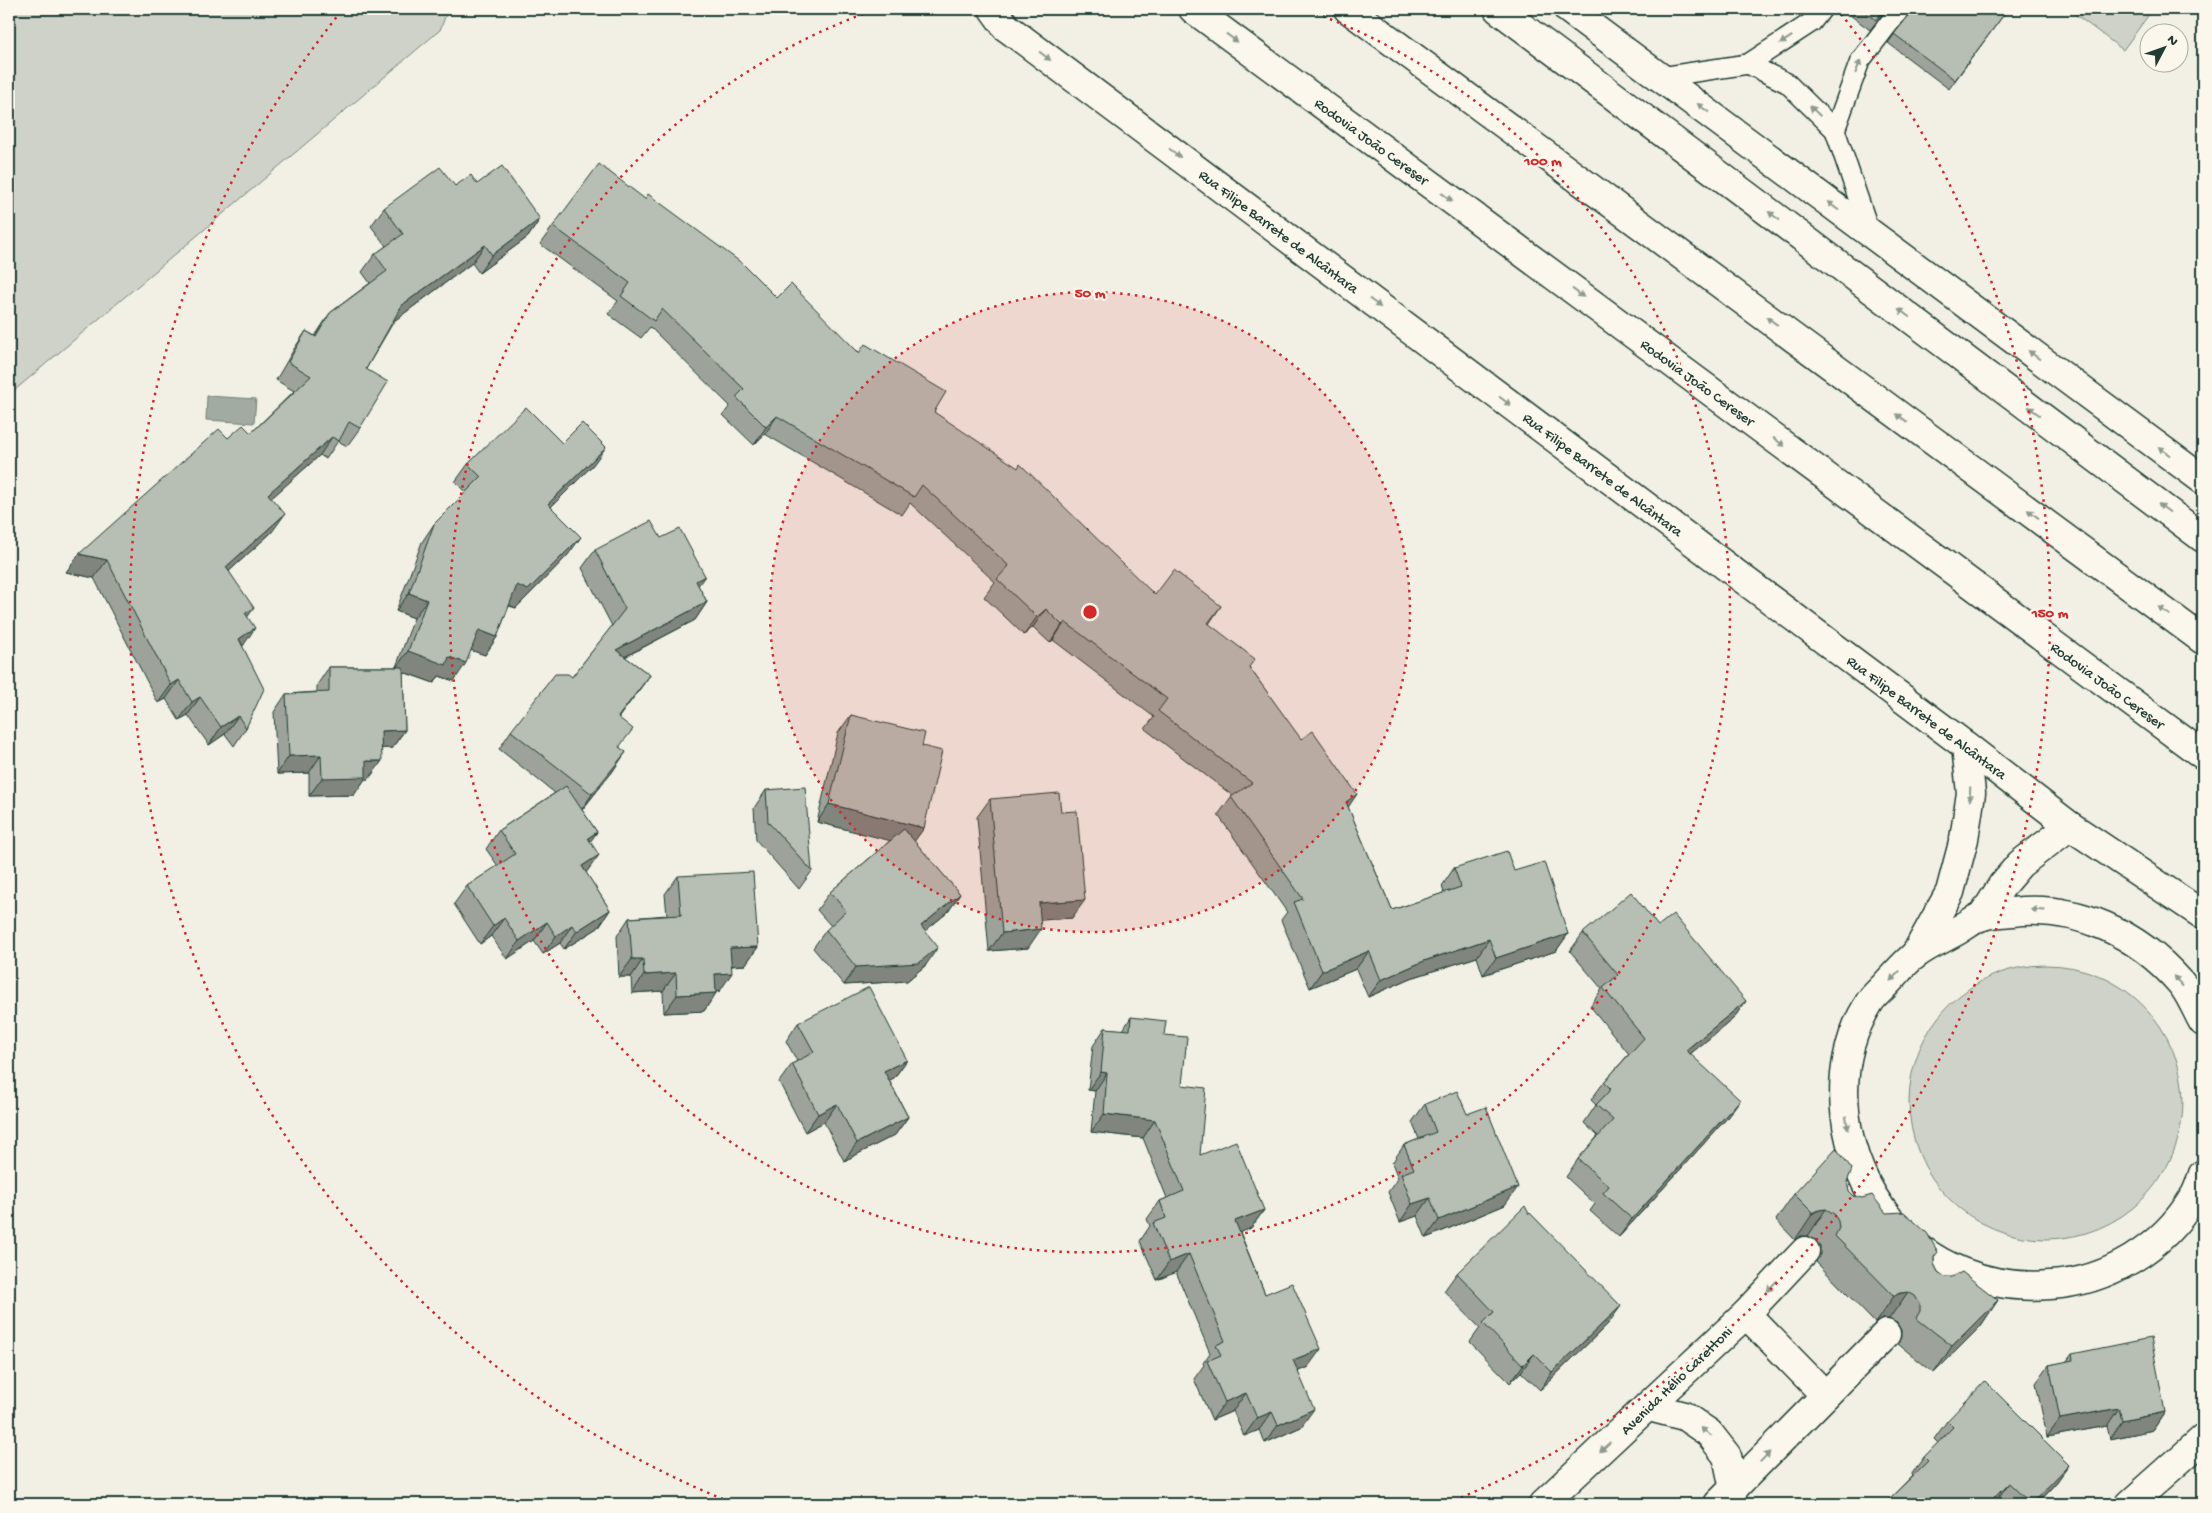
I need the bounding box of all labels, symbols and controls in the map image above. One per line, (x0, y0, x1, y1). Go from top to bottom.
north arrow (2140, 22, 2190, 72)
text: N (2163, 32, 2181, 50)
one-way arrow (1225, 33, 1239, 43)
one-way arrow (1779, 35, 1792, 45)
one-way arrow (1038, 51, 1052, 61)
one-way arrow (1855, 60, 1862, 75)
street label: Rodovia João Cereser (1310, 95, 1433, 191)
one-way arrow (1697, 103, 1710, 114)
one-way arrow (1810, 105, 1822, 117)
one-way arrow (1168, 148, 1181, 159)
text: 100 m (1523, 153, 1562, 171)
street label: Rua Filipe Barrete de Alcântara (1194, 167, 1362, 299)
one-way arrow (1440, 191, 1453, 202)
one-way arrow (1827, 200, 1840, 211)
one-way arrow (1768, 210, 1781, 221)
text: 50 m (1075, 285, 1106, 303)
one-way arrow (1571, 288, 1585, 298)
one-way arrow (1368, 298, 1382, 308)
one-way arrow (1897, 308, 1911, 318)
one-way arrow (1765, 316, 1779, 326)
street label: Rodovia João Cereser (1636, 336, 1759, 432)
one-way arrow (2028, 349, 2041, 360)
one-way arrow (1498, 395, 1511, 406)
one-way arrow (2028, 405, 2041, 416)
street label: Rua Filipe Barrete de Alcântara (1518, 410, 1686, 542)
one-way arrow (1895, 413, 1909, 423)
one-way arrow (1772, 437, 1786, 447)
one-way arrow (2158, 446, 2171, 457)
one-way arrow (2158, 503, 2171, 514)
one-way arrow (2026, 509, 2040, 519)
centre of rings (1081, 603, 1099, 621)
text: 150 m (2031, 605, 2069, 623)
one-way arrow (2158, 605, 2171, 616)
street label: Rodovia João Cereser (2046, 639, 2169, 735)
street label: Rua Filipe Barrete de Alcântara (1842, 653, 2010, 785)
one-way arrow (1965, 786, 1973, 802)
one-way arrow (2029, 906, 2045, 914)
one-way arrow (1889, 969, 1901, 981)
one-way arrow (2172, 975, 2184, 987)
one-way arrow (1843, 1116, 1851, 1132)
one-way arrow (1766, 1280, 1778, 1292)
street label: Avenida Hélio Carettoni (1618, 1323, 1737, 1439)
one-way arrow (1700, 1426, 1713, 1437)
one-way arrow (1599, 1441, 1611, 1453)
one-way arrow (1759, 1451, 1771, 1463)

